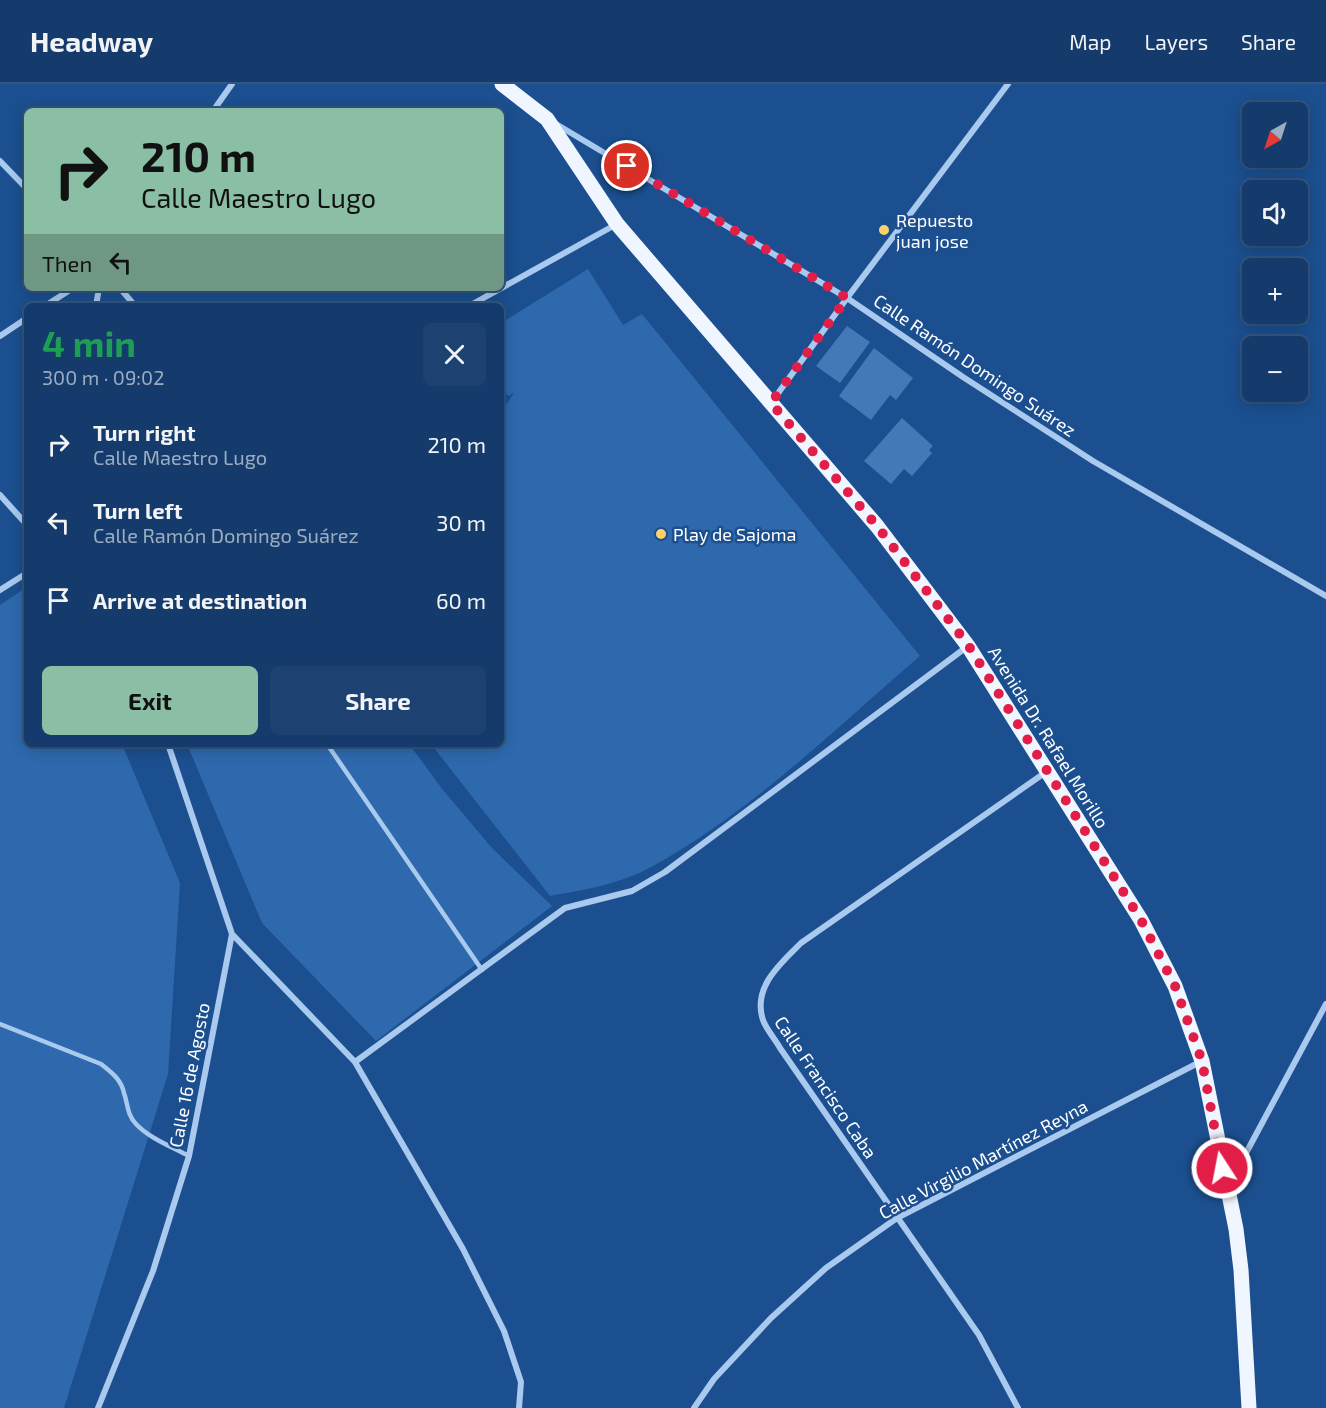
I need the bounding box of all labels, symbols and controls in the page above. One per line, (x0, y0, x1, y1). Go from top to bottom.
text: Headway (30, 24, 153, 58)
text: Map (1069, 29, 1111, 54)
text: Layers (1144, 29, 1208, 54)
text: Share (1241, 29, 1296, 54)
north arrow (1242, 102, 1308, 168)
map controls (1242, 102, 1308, 402)
text: 210 m (141, 130, 256, 180)
icon: right (42, 132, 120, 210)
pin (601, 140, 652, 191)
icon: arrive (610, 149, 643, 182)
button: sound (1242, 180, 1308, 246)
text: Calle Maestro Lugo (141, 181, 376, 213)
place label: Repuesto juan jose (896, 209, 973, 252)
marker: Repuesto juan jose (877, 223, 891, 237)
icon: left (104, 246, 137, 279)
text: Then (42, 250, 92, 276)
button: + (1242, 258, 1308, 324)
street label: Calle Ramón Domingo Suárez (870, 289, 1080, 441)
text: 4 min (42, 321, 136, 364)
button: close (423, 323, 486, 386)
button: − (1242, 336, 1308, 402)
text: 300 m · 09:02 (42, 365, 164, 389)
text: Turn right (93, 419, 195, 445)
icon: right (42, 428, 75, 461)
text: 210 m (427, 431, 486, 457)
text: Calle Maestro Lugo (93, 445, 267, 469)
text: Turn left (93, 497, 182, 523)
icon: left (42, 506, 75, 539)
text: 30 m (436, 509, 486, 535)
text: Calle Ramón Domingo Suárez (93, 523, 359, 547)
place label: Play de Sajoma (673, 523, 796, 545)
marker: Play de Sajoma (654, 527, 668, 541)
icon: arrive (42, 584, 75, 617)
text: Arrive at destination (93, 587, 307, 613)
text: 60 m (436, 587, 486, 613)
street label: Avenida Dr. Rafael Morillo (984, 642, 1114, 832)
button: Exit (42, 666, 258, 735)
button: Share (270, 666, 486, 735)
street label: Calle 16 de Agosto (164, 1001, 214, 1149)
street label: Calle Francisco Caba (770, 1012, 882, 1162)
street label: Calle Virgilio Martínez Reyna (875, 1095, 1091, 1223)
position arrow (1190, 1136, 1254, 1200)

